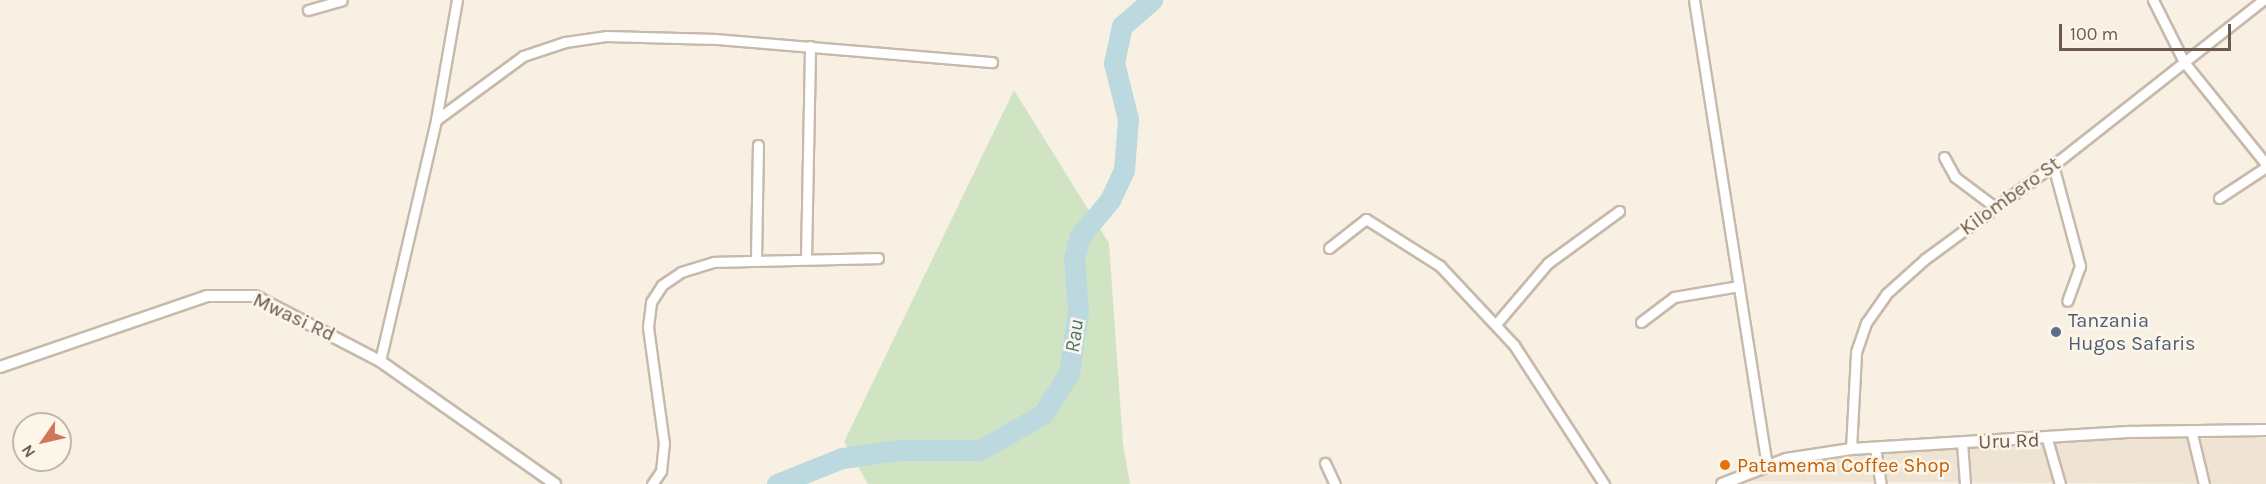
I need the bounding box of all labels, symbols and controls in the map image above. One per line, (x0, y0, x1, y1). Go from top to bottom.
scale bar (2062, 12, 2234, 50)
text: 100 m (2070, 23, 2118, 45)
street label: Kilombero St (1955, 152, 2065, 240)
street label: Mwasi Rd (249, 288, 339, 346)
place label: Tanzania Hugos Safaris (2068, 308, 2196, 355)
water label: Rau (1059, 318, 1089, 354)
marker: Tanzania Hugos Safaris (2049, 325, 2063, 339)
north arrow (12, 412, 72, 472)
street label: Uru Rd (1978, 428, 2040, 454)
text: N (17, 441, 39, 461)
place label: Patamema Coffee Shop (1737, 453, 1950, 477)
marker: Patamema Coffee Shop (1718, 458, 1732, 472)

